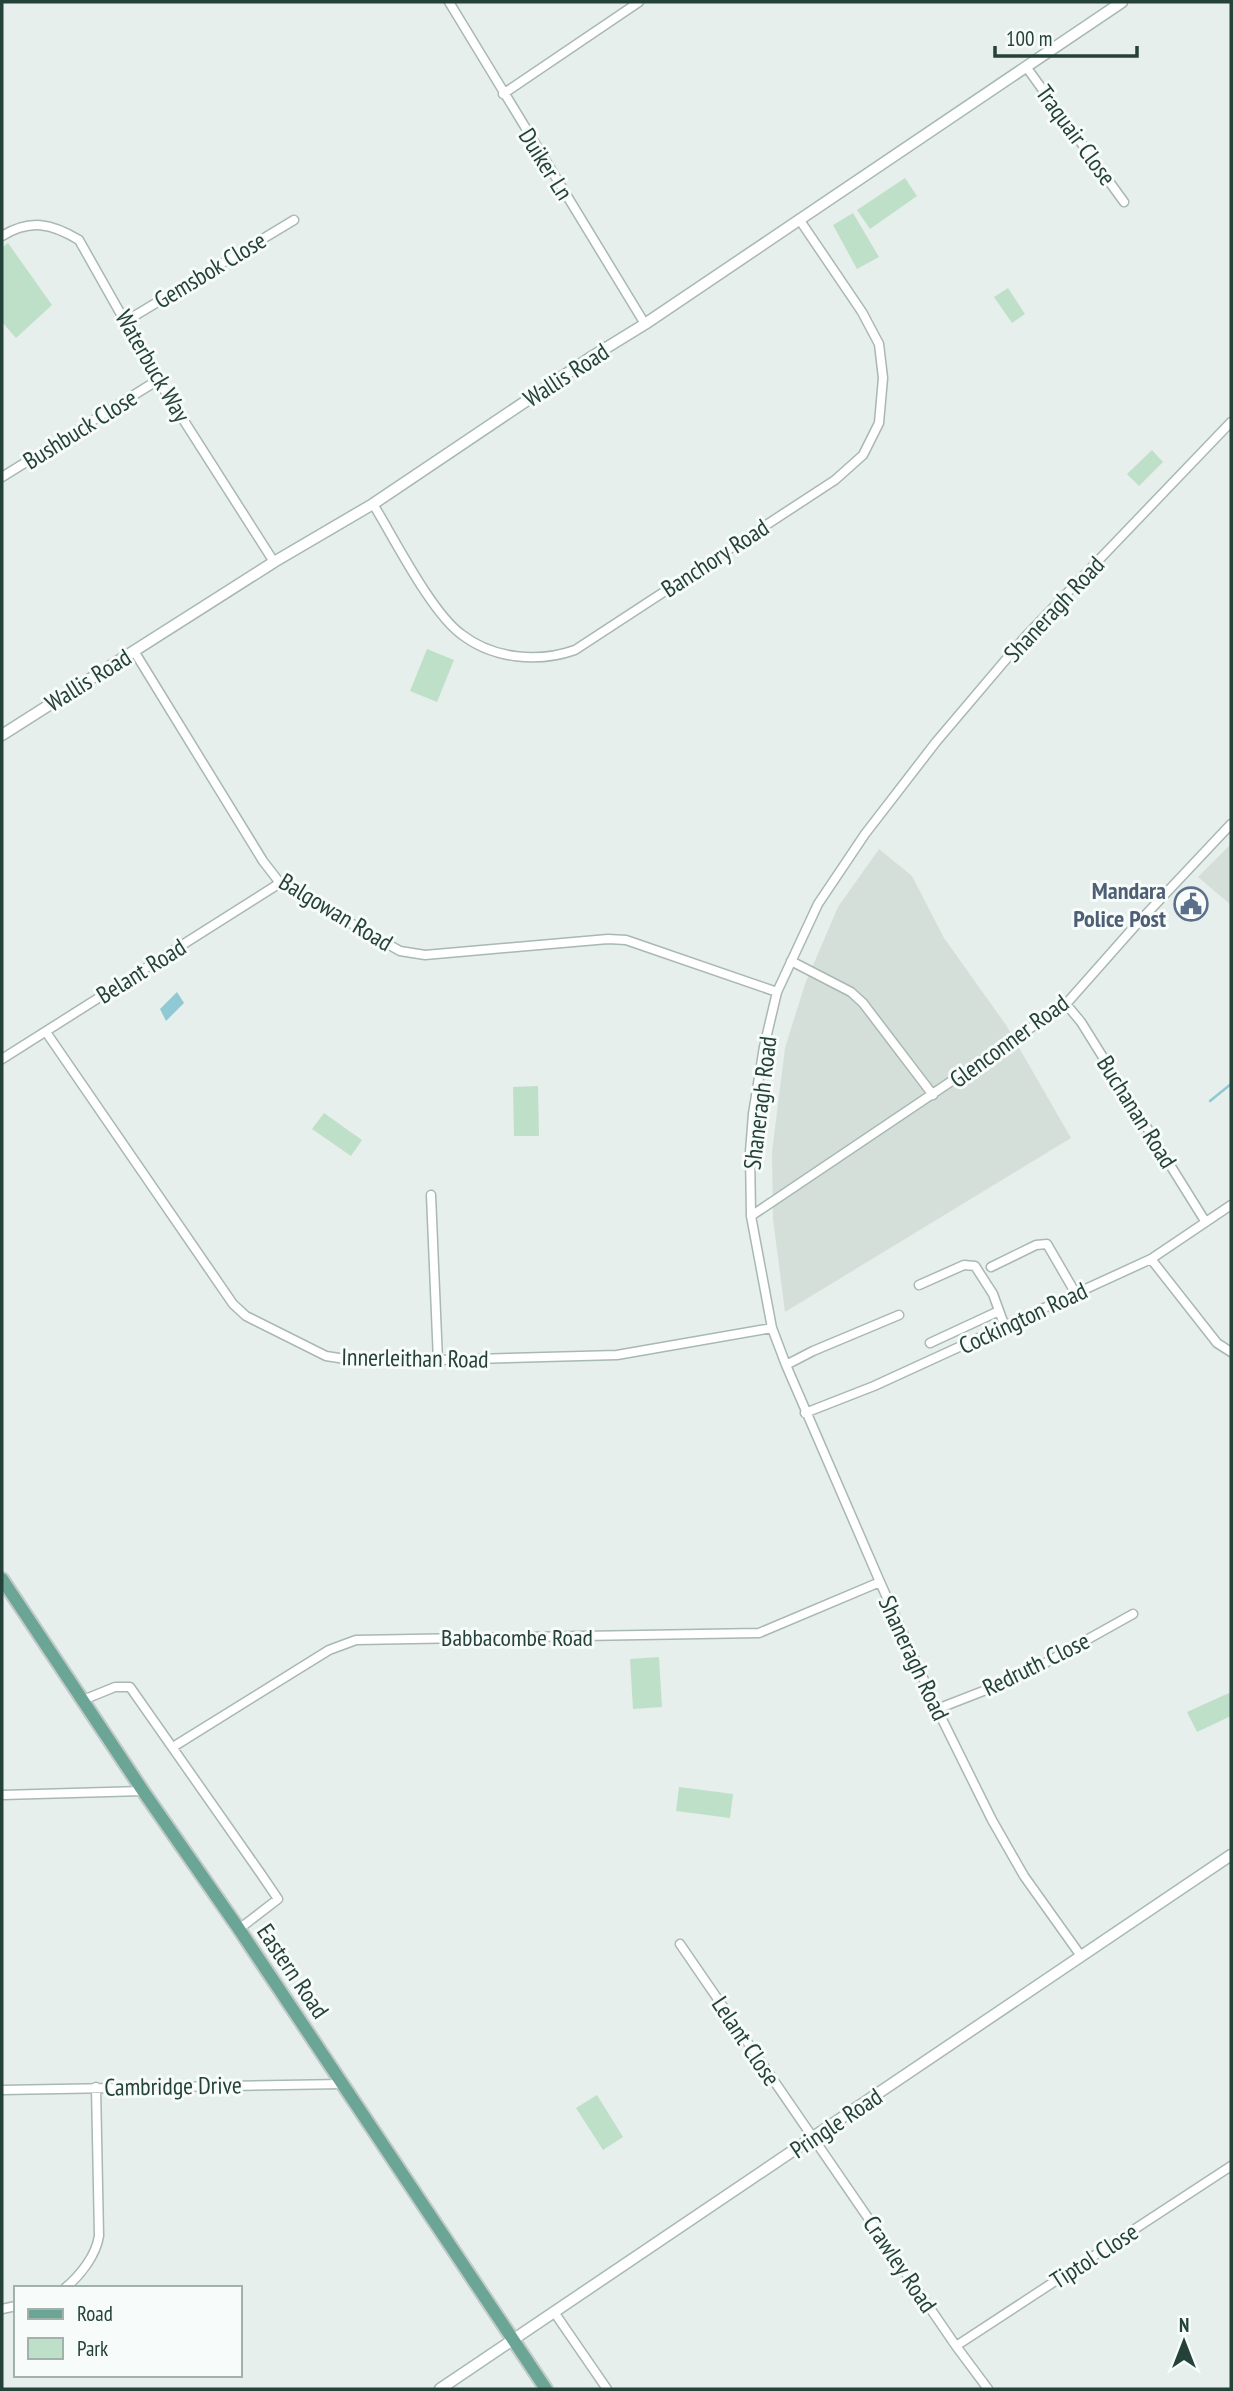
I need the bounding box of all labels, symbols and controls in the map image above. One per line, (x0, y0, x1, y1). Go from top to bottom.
scale bar (995, 14, 1137, 58)
text: 100 m (1006, 25, 1052, 52)
street label: Traquair Close (1029, 79, 1123, 191)
street label: Duiker Ln (512, 122, 580, 206)
street label: Gemsbok Close (148, 225, 272, 315)
street label: Waterbuck Way (108, 304, 198, 428)
street label: Wallis Road (518, 336, 614, 414)
street label: Bushbuck Close (17, 382, 143, 476)
street label: Banchory Road (655, 512, 775, 604)
street label: Shaneragh Road (997, 549, 1111, 669)
street label: Wallis Road (39, 642, 137, 718)
street label: Balgowan Road (273, 866, 399, 958)
place label: Mandara Police Post (1073, 875, 1166, 934)
public building icon: Mandara Police Post (1172, 885, 1210, 923)
street label: Belant Road (91, 931, 191, 1011)
street label: Glenconner Road (943, 987, 1075, 1095)
street label: Shaneragh Road (736, 1035, 784, 1171)
street label: Buchanan Road (1090, 1050, 1184, 1174)
street label: Cockington Road (954, 1275, 1092, 1361)
street label: Innerleithan Road (341, 1341, 489, 1375)
street label: Shaneragh Road (872, 1591, 956, 1725)
street label: Babbacombe Road (441, 1622, 593, 1653)
street label: Redruth Close (977, 1625, 1095, 1703)
street label: Eastern Road (250, 1918, 336, 2024)
street label: Lelant Close (705, 1990, 787, 2092)
street label: Cambridge Drive (104, 2069, 242, 2103)
street label: Pringle Road (784, 2081, 888, 2165)
street label: Crawley Road (856, 2210, 944, 2318)
street label: Tiptol Close (1044, 2216, 1144, 2296)
legend (14, 2286, 242, 2377)
text: Road (77, 2300, 113, 2327)
north arrow (1149, 2307, 1219, 2377)
text: N (1179, 2313, 1189, 2337)
text: Park (77, 2335, 108, 2362)

